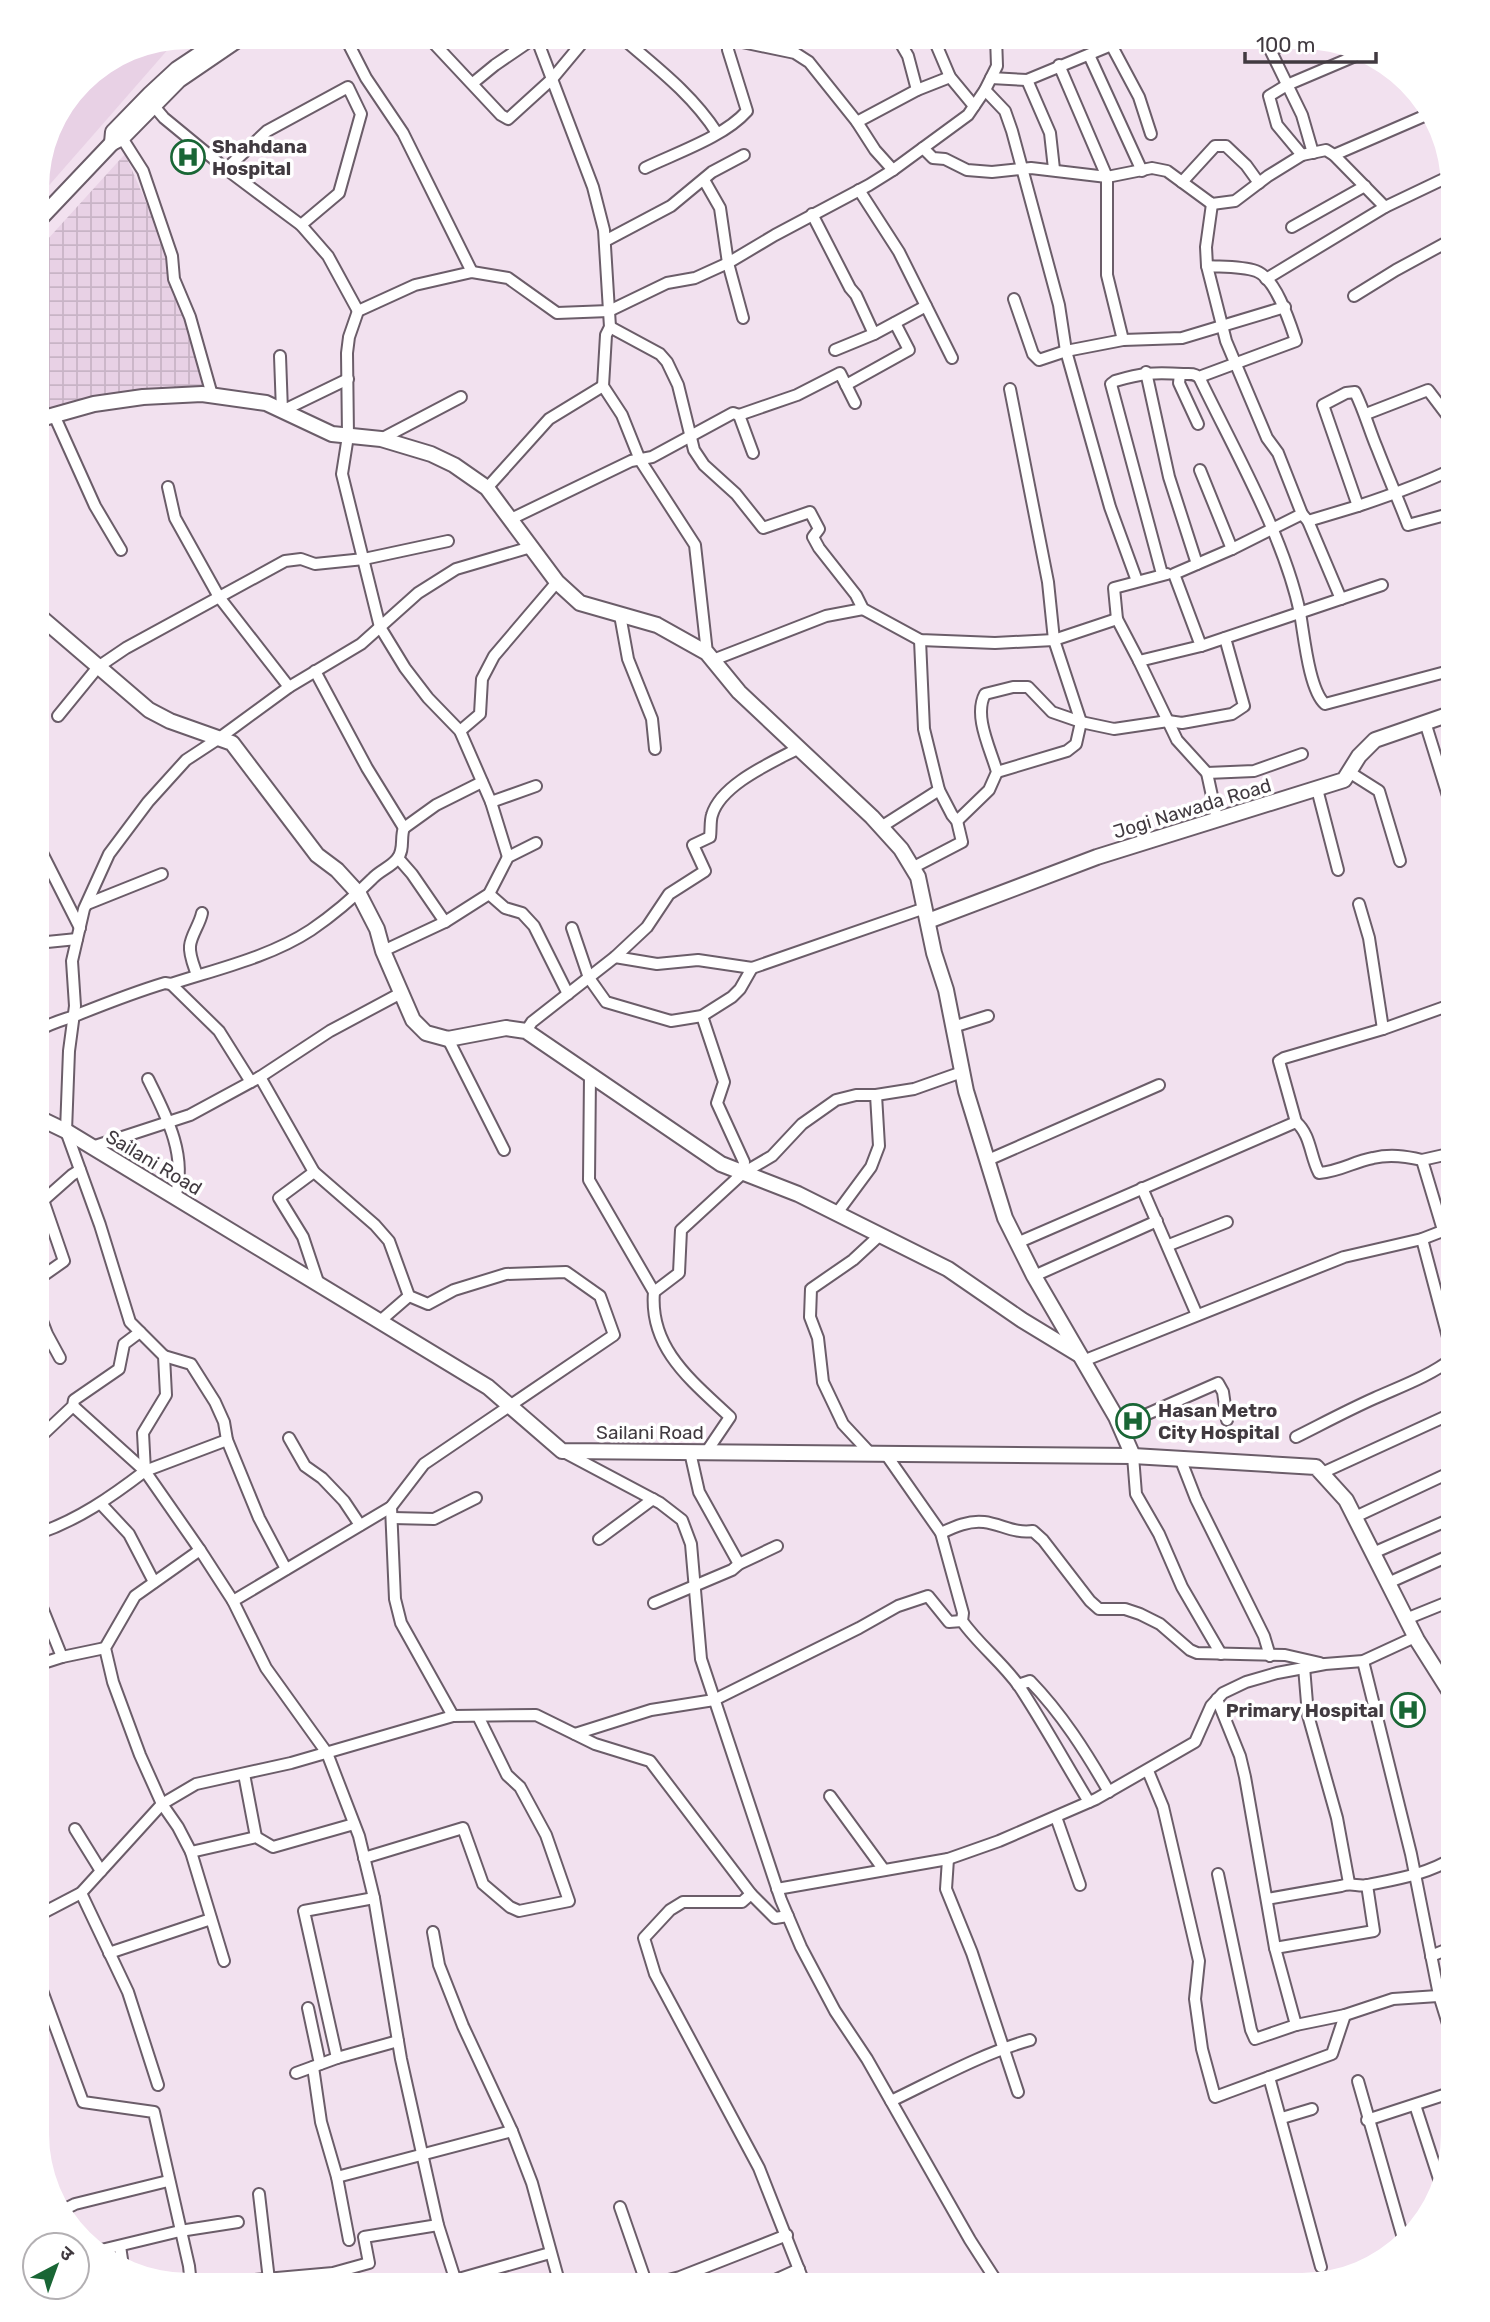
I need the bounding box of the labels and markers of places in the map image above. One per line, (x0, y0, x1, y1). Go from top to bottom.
place label: Shahdana Hospital (212, 135, 307, 180)
hospital icon: Shahdana Hospital (169, 138, 207, 176)
place label: Hasan Metro City Hospital (1158, 1399, 1280, 1444)
hospital icon: Hasan Metro City Hospital (1114, 1402, 1152, 1440)
hospital icon: Primary Hospital (1389, 1691, 1427, 1729)
place label: Primary Hospital (1226, 1699, 1384, 1722)

